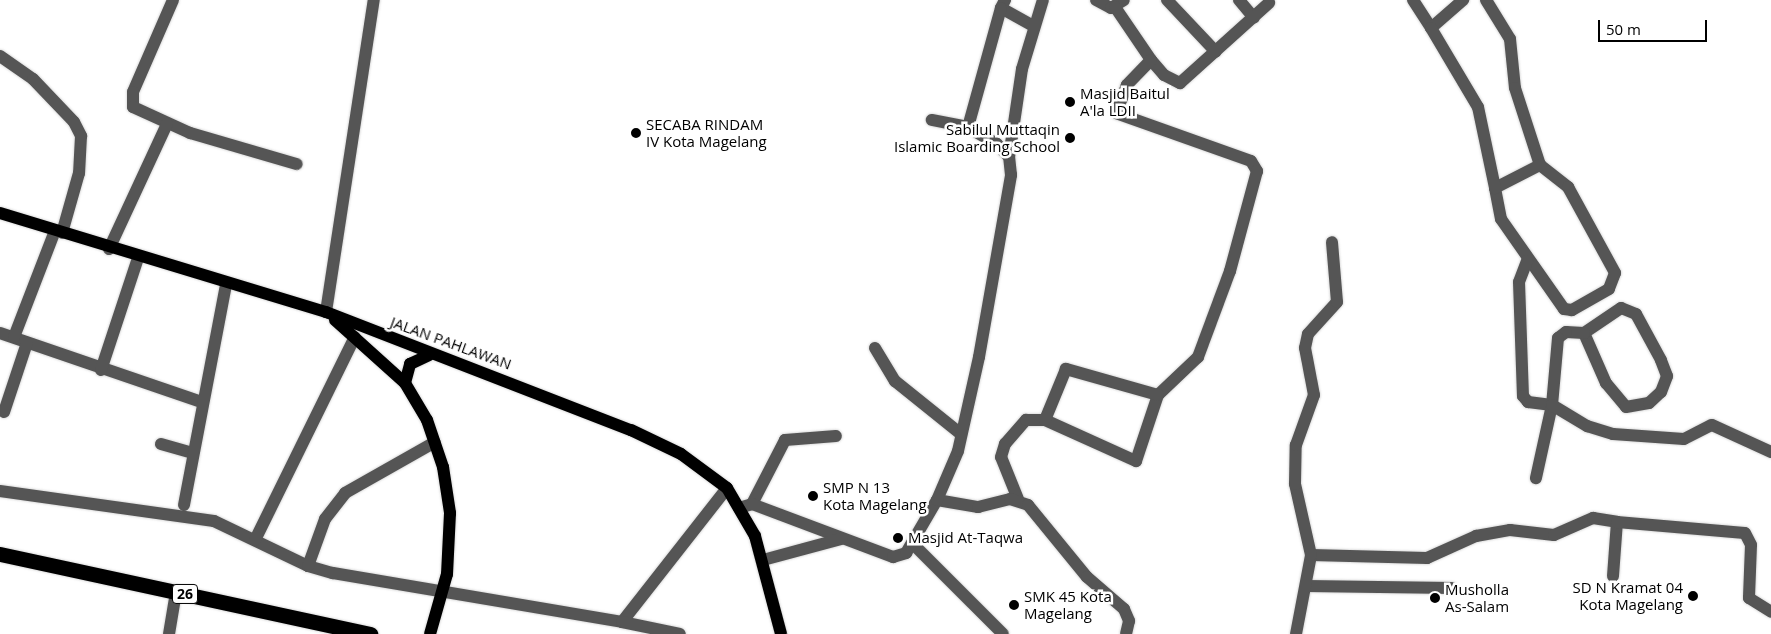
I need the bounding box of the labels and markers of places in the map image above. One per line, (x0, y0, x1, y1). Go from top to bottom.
place label: Masjid Baitul A'la LDII (1080, 84, 1170, 119)
marker: Masjid Baitul A'la LDII (1064, 96, 1076, 108)
place label: SECABA RINDAM IV Kota Magelang (646, 115, 767, 150)
place label: Sabilul Muttaqin Islamic Boarding School (894, 120, 1060, 155)
marker: SECABA RINDAM IV Kota Magelang (630, 127, 642, 139)
marker: Sabilul Muttaqin Islamic Boarding School (1064, 132, 1076, 144)
place label: SMP N 13 Kota Magelang (823, 478, 927, 513)
marker: SMP N 13 Kota Magelang (807, 490, 819, 502)
place label: Masjid At-Taqwa (908, 529, 1023, 547)
marker: Masjid At-Taqwa (892, 532, 904, 544)
place label: SD N Kramat 04 Kota Magelang (1573, 578, 1683, 613)
place label: Musholla As-Salam (1445, 580, 1509, 615)
place label: SMK 45 Kota Magelang (1024, 587, 1112, 622)
marker: SD N Kramat 04 Kota Magelang (1687, 590, 1699, 602)
marker: Musholla As-Salam (1429, 592, 1441, 604)
marker: SMK 45 Kota Magelang (1008, 599, 1020, 611)

